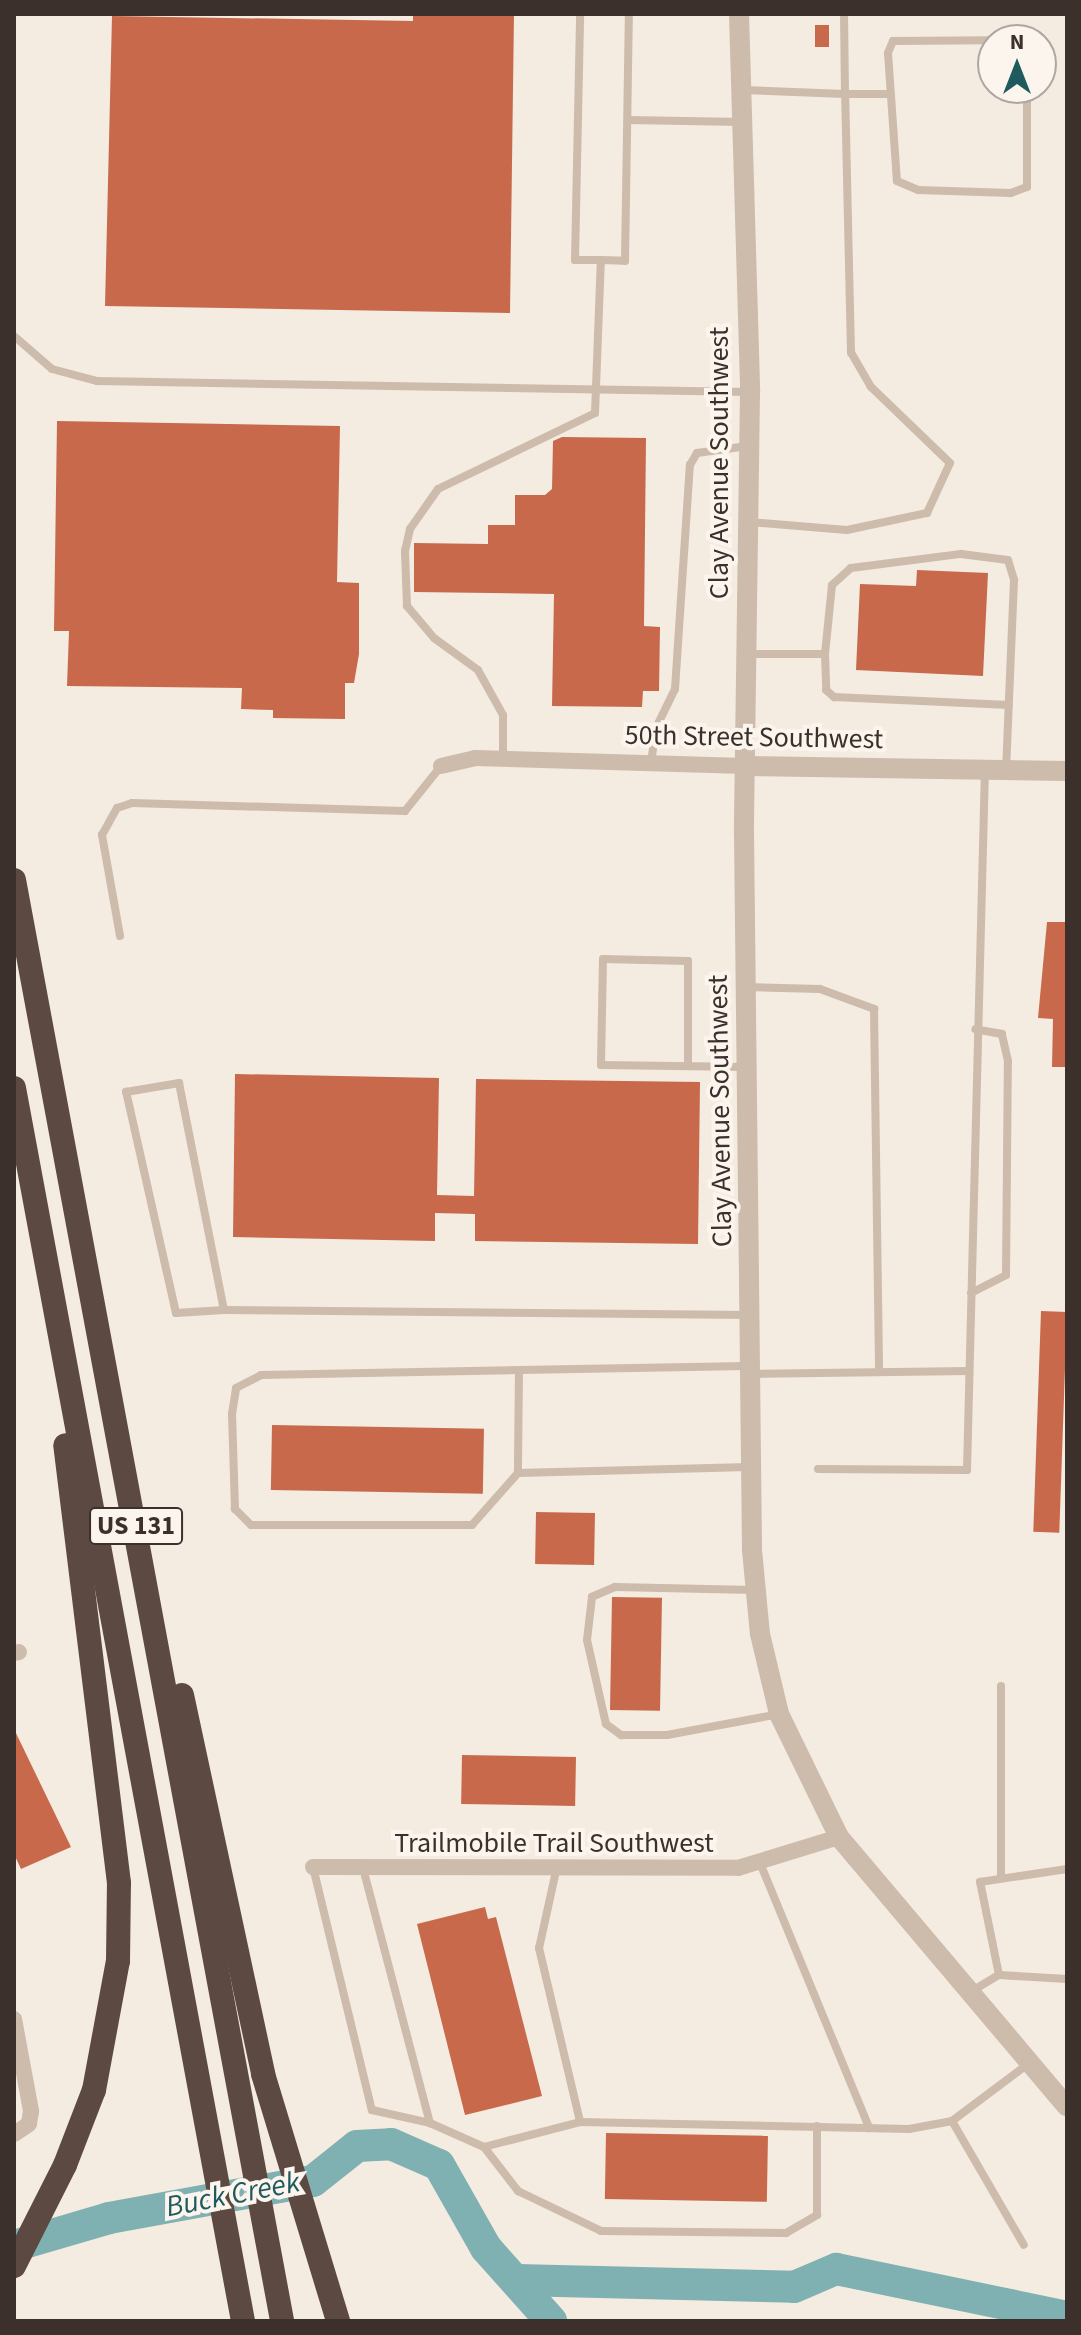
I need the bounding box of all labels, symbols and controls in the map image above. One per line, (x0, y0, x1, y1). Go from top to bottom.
north arrow (977, 24, 1057, 104)
text: N (1010, 26, 1024, 58)
street label: Clay Avenue Southwest (702, 327, 736, 599)
street label: 50th Street Southwest (624, 718, 884, 756)
street label: Clay Avenue Southwest (701, 975, 739, 1247)
road number: US 131 (88, 1504, 184, 1548)
street label: Trailmobile Trail Southwest (394, 1826, 714, 1860)
water label: Buck Creek (163, 2164, 303, 2226)

